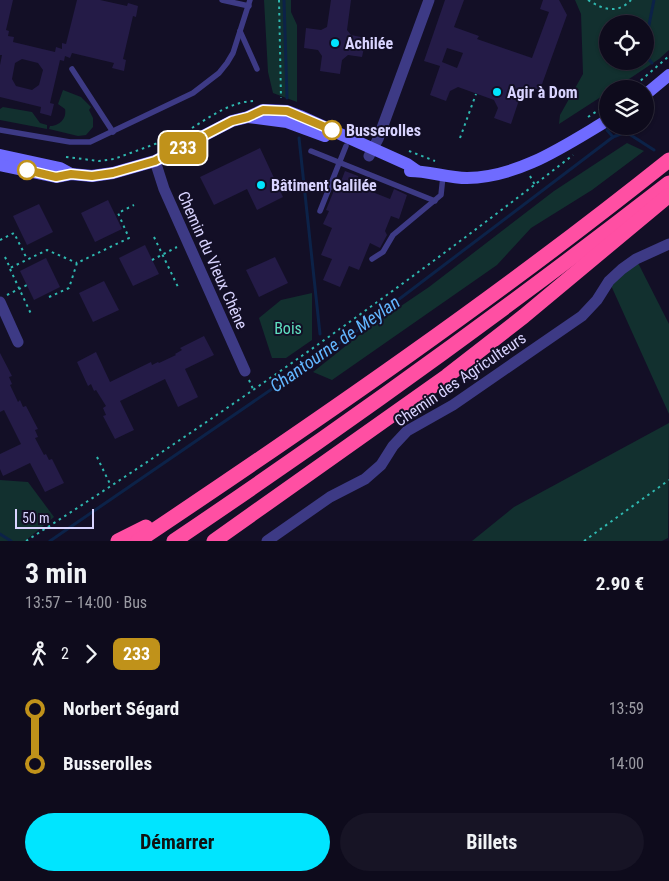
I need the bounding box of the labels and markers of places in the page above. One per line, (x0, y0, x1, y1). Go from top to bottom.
place label: Achilée (345, 34, 394, 53)
marker: Achilée (329, 37, 341, 49)
place label: Agir à Dom (507, 83, 578, 102)
marker: Agir à Dom (491, 86, 503, 98)
marker: Busserolles (322, 120, 342, 140)
place label: Busserolles (346, 121, 421, 140)
unlabelled marker (17, 160, 37, 180)
place label: Bâtiment Galilée (271, 176, 377, 195)
marker: Bâtiment Galilée (255, 179, 267, 191)

